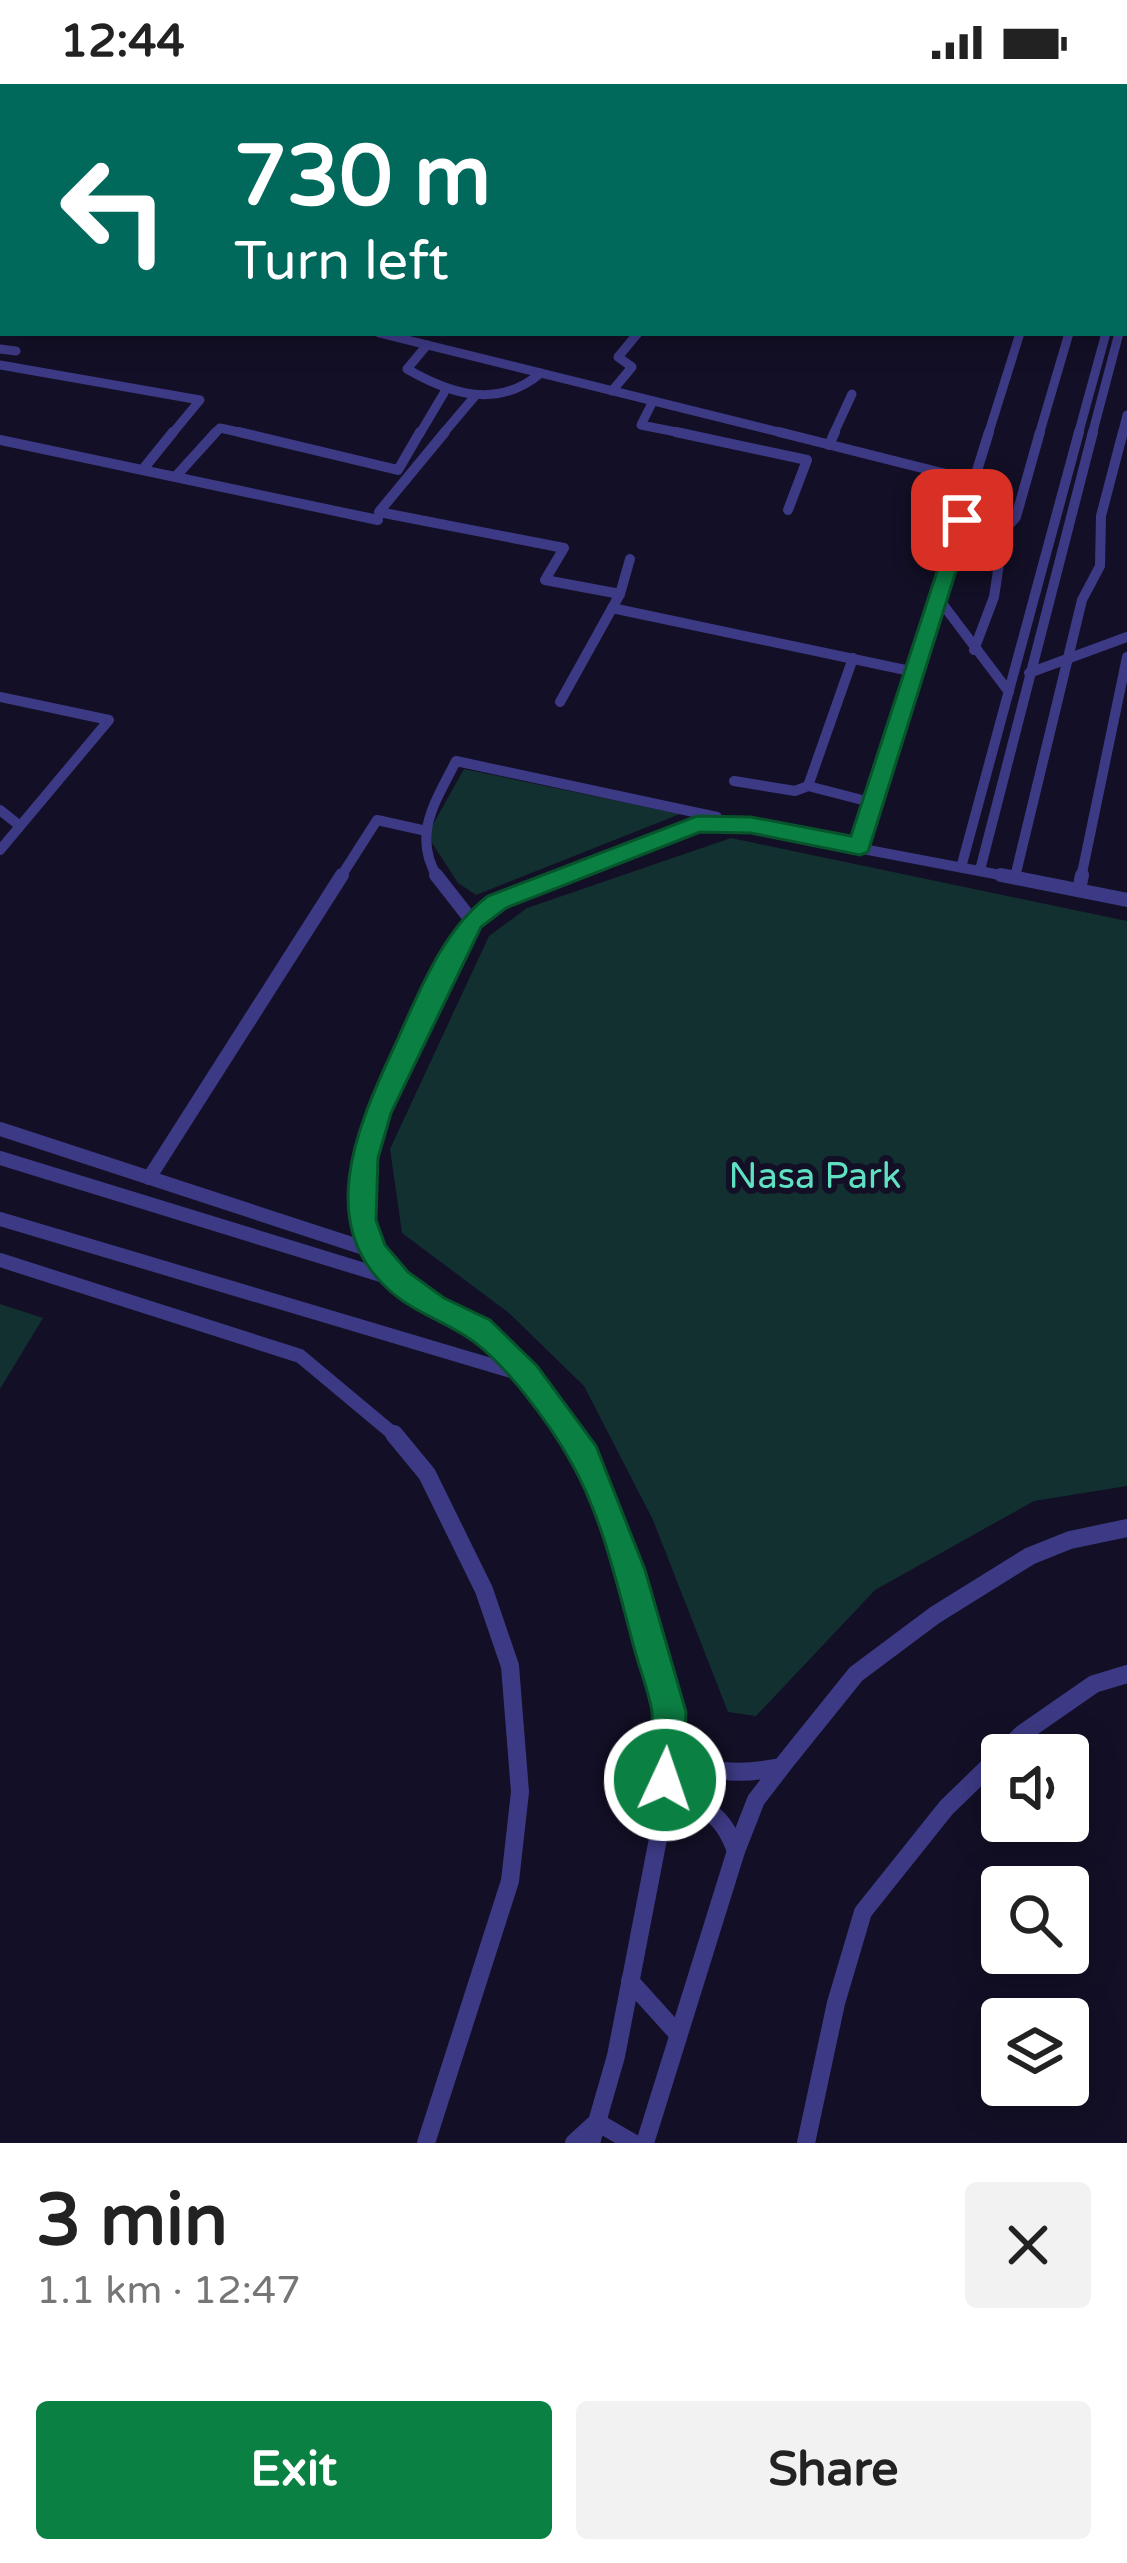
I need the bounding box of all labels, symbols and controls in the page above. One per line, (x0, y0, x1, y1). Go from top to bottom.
text: 12:44 (60, 15, 185, 69)
text: 730 m (234, 127, 491, 228)
icon: left (36, 132, 192, 288)
text: Turn left (234, 229, 449, 294)
pin (911, 469, 1013, 571)
icon: arrive (929, 487, 995, 553)
park label: Nasa Park (729, 1155, 901, 1198)
position arrow (602, 1717, 728, 1843)
map controls (981, 1734, 1089, 2106)
button: sound (981, 1734, 1089, 1842)
button: search (981, 1866, 1089, 1974)
button: layers (981, 1998, 1089, 2106)
text: 3 min (36, 2178, 228, 2265)
button: close (965, 2182, 1091, 2308)
text: 1.1 km · 12:47 (36, 2267, 301, 2314)
button: Exit (36, 2401, 552, 2539)
button: Share (576, 2401, 1091, 2539)

